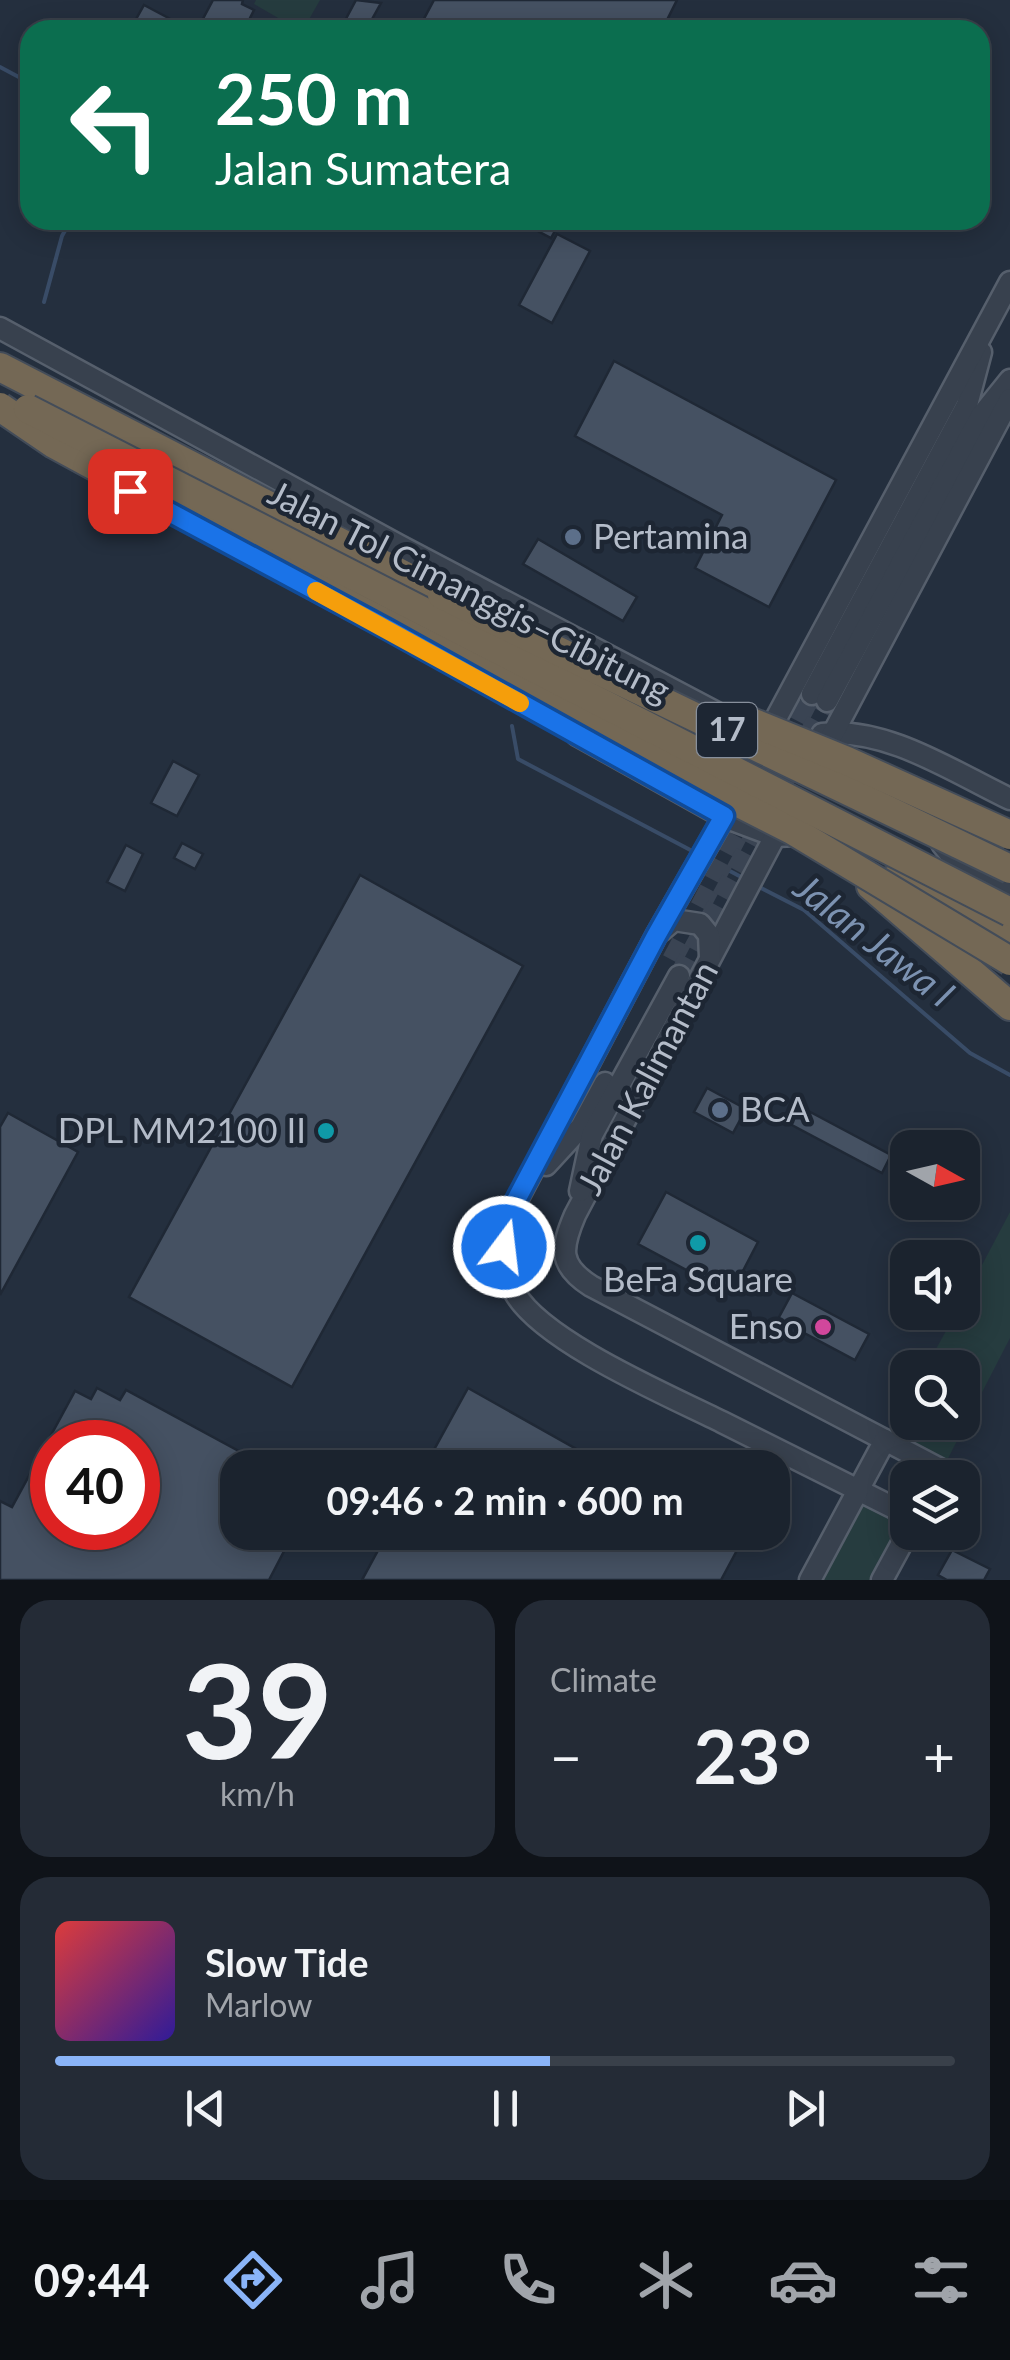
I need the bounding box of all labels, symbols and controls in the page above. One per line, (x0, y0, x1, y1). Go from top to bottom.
text: 250 m (215, 56, 412, 140)
icon: left (50, 60, 180, 190)
text: Jalan Sumatera (215, 141, 511, 195)
pin (88, 449, 173, 534)
icon: arrive (103, 464, 158, 519)
street label: Jalan Tol Cimanggis–Cibitung (262, 470, 678, 710)
place label: Pertamina (593, 514, 748, 556)
marker: Pertamina (562, 526, 584, 548)
road number: 17 (697, 703, 757, 757)
water label: Jalan Jawa I (786, 862, 964, 1016)
street label: Jalan Kalimantan (567, 953, 725, 1201)
place label: BCA (740, 1087, 810, 1129)
marker: BCA (709, 1099, 731, 1121)
place label: DPL MM2100 II (58, 1108, 306, 1150)
marker: DPL MM2100 II (315, 1120, 337, 1142)
north arrow (890, 1130, 980, 1220)
map controls (890, 1130, 980, 1550)
position arrow (452, 1195, 556, 1299)
marker: BeFa Square (687, 1232, 709, 1254)
button: sound (890, 1240, 980, 1330)
place label: BeFa Square (603, 1257, 793, 1299)
place label: Enso (729, 1304, 803, 1346)
marker: Enso (812, 1316, 834, 1338)
button: search (890, 1350, 980, 1440)
speed limit sign: 40 (30, 1420, 160, 1550)
button: layers (890, 1460, 980, 1550)
text: 09:46 · 2 min · 600 m (326, 1477, 684, 1523)
text: 39 (182, 1631, 333, 1787)
text: Climate (550, 1660, 657, 1699)
text: 23° (693, 1710, 812, 1800)
text: − (550, 1723, 582, 1789)
text: + (923, 1723, 955, 1789)
text: km/h (220, 1774, 295, 1813)
text: Slow Tide (205, 1939, 368, 1985)
text: Marlow (205, 1985, 312, 2024)
icon: previous (178, 2081, 233, 2136)
icon: pause (478, 2081, 533, 2136)
icon: next (778, 2081, 833, 2136)
icon: directions (218, 2245, 288, 2315)
icon: music (355, 2245, 425, 2315)
icon: phone (493, 2245, 563, 2315)
icon: climate (631, 2245, 701, 2315)
icon: car (768, 2245, 838, 2315)
icon: filters (906, 2245, 976, 2315)
text: 09:44 (34, 2253, 150, 2307)

